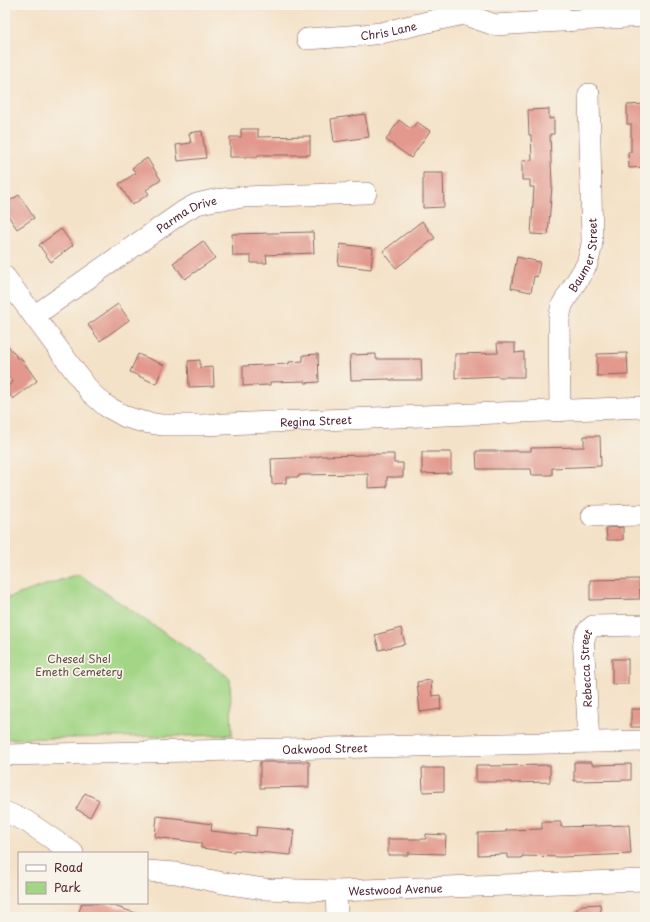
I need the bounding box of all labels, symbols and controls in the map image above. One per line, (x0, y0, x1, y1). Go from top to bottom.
street label: Chris Lane (359, 16, 418, 44)
street label: Parma Drive (152, 191, 218, 237)
street label: Baumer Street (564, 217, 601, 295)
street label: Regina Street (280, 410, 353, 430)
street label: Rebecca Street (575, 624, 596, 708)
park label: Chesed Shel Emeth Cemetery (35, 650, 123, 680)
street label: Oakwood Street (282, 739, 368, 757)
legend (18, 852, 148, 904)
text: Road (54, 858, 83, 876)
text: Park (54, 878, 81, 896)
street label: Westwood Avenue (348, 879, 443, 899)

